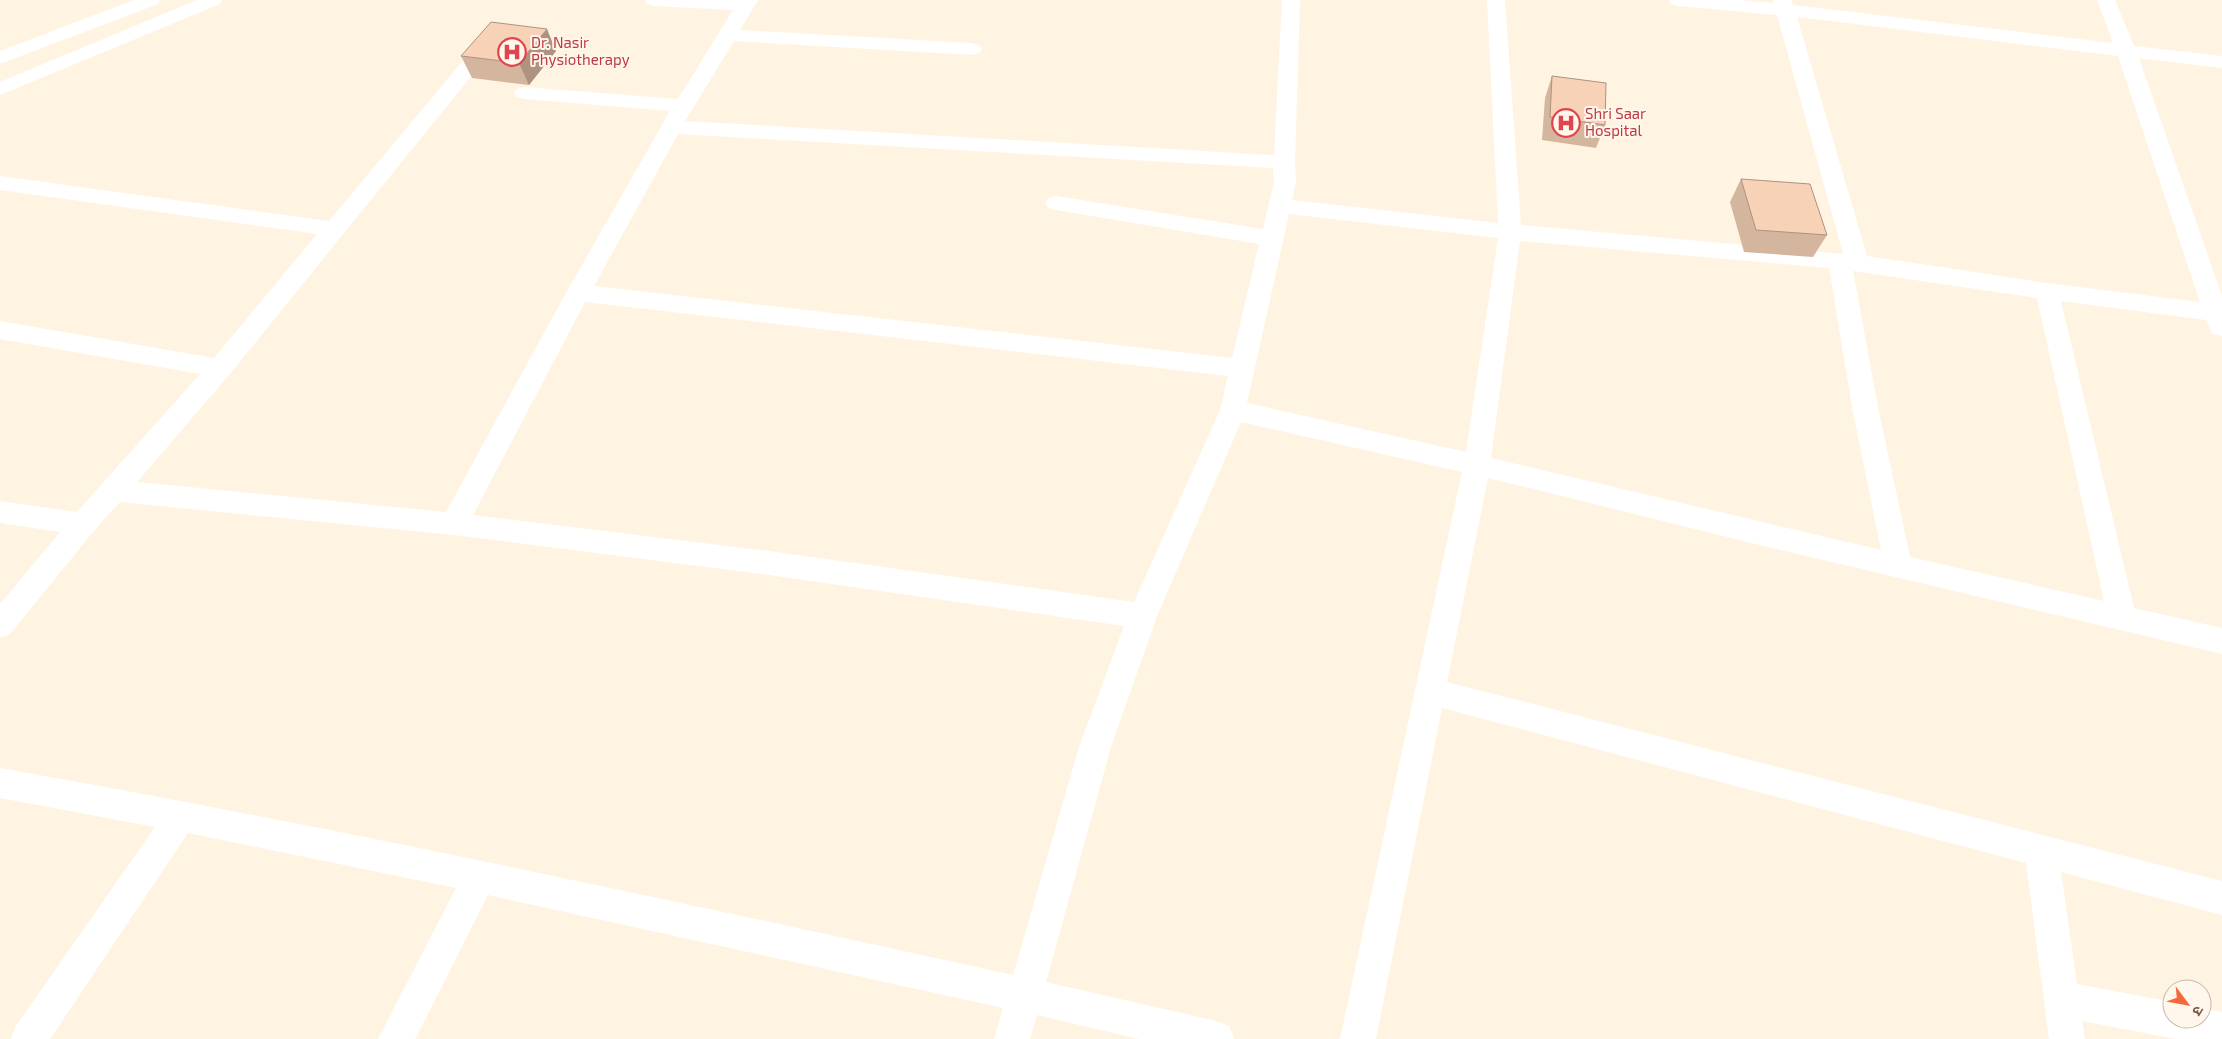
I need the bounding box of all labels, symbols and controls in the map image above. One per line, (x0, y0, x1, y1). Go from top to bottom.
place label: Dr. Nasir Physiotherapy (531, 33, 630, 68)
hospital icon: Dr. Nasir Physiotherapy (497, 37, 527, 67)
place label: Shri Saar Hospital (1585, 104, 1646, 139)
hospital icon: Shri Saar Hospital (1551, 108, 1581, 138)
north arrow (2162, 979, 2212, 1029)
text: उ (2189, 1003, 2208, 1020)

